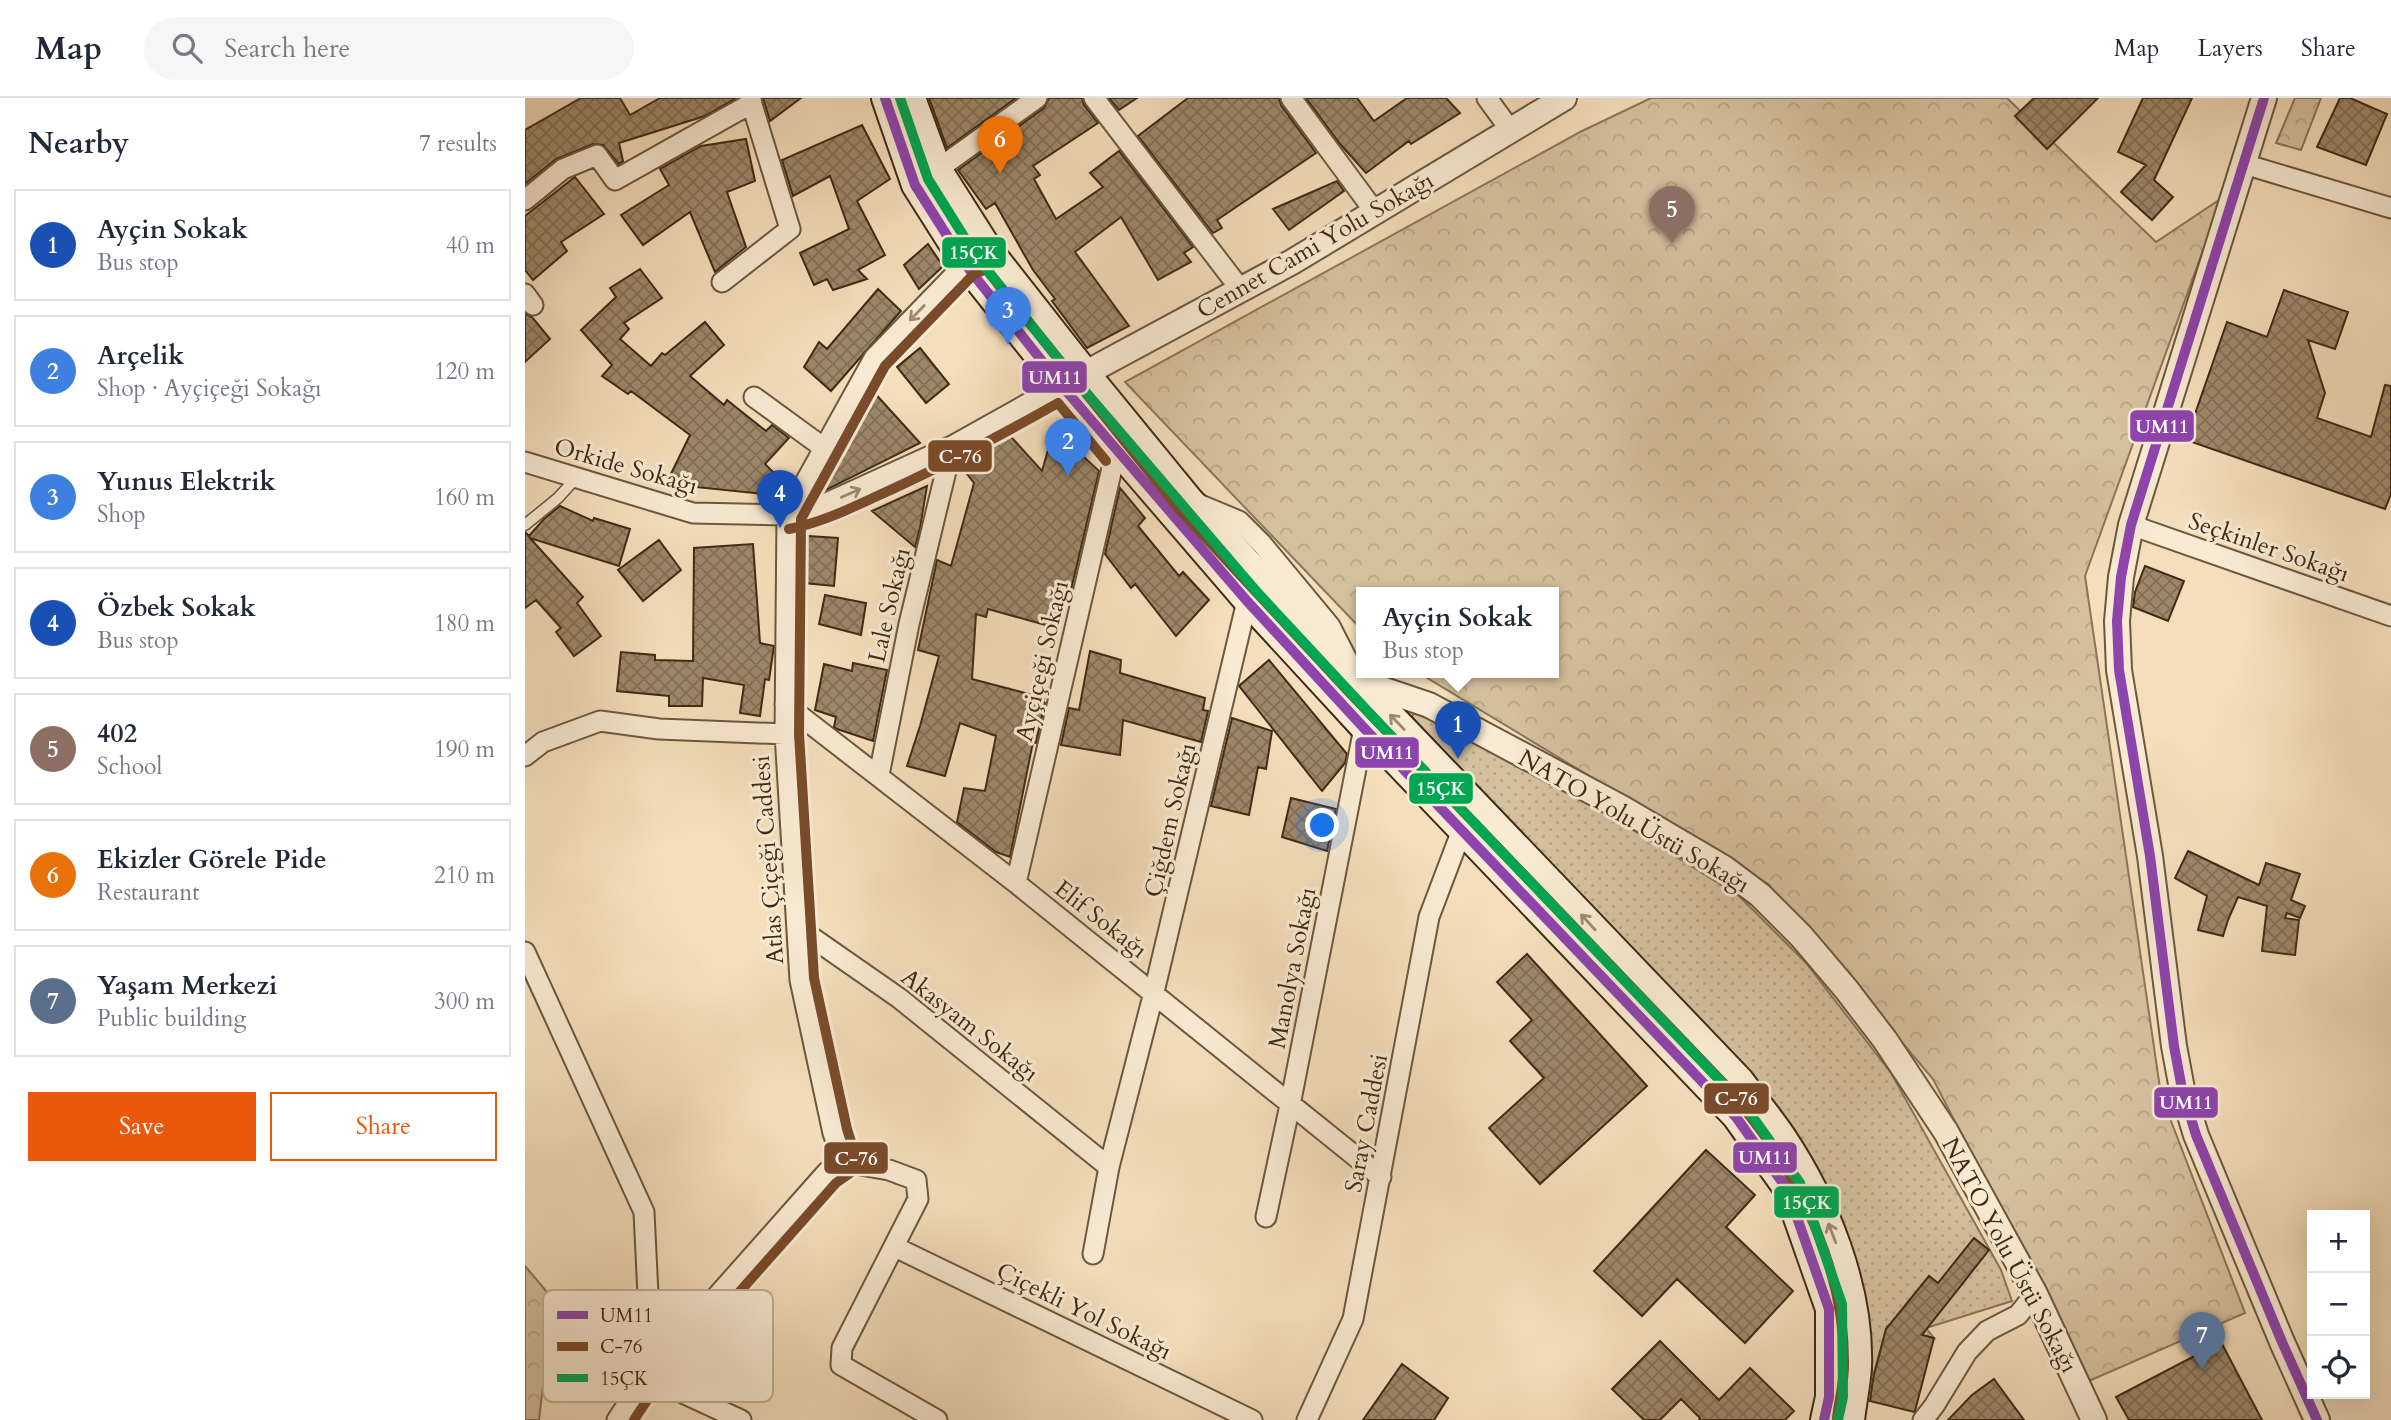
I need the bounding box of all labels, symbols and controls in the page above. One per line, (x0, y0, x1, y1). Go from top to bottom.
search box (144, 17, 634, 80)
text: Map (35, 26, 102, 71)
icon: search (168, 29, 206, 67)
text: Search here (224, 31, 350, 66)
text: Map (2114, 32, 2160, 65)
text: Layers (2198, 32, 2263, 65)
text: Share (2301, 32, 2356, 65)
pin: 6 (977, 116, 1023, 174)
text: Nearby (28, 123, 129, 164)
text: 7 results (419, 128, 497, 159)
street label: Cennet Cami Yolu Sokağı (1191, 164, 1440, 327)
pin: 5 (1649, 186, 1695, 244)
text: Ayçin Sokak (97, 212, 248, 247)
text: 1 (47, 230, 59, 261)
text: 40 m (446, 230, 495, 261)
line badge: 15ÇK (941, 236, 1007, 269)
text: 15ÇK (949, 240, 999, 266)
text: Bus stop (97, 247, 179, 278)
pin: 3 (985, 287, 1031, 345)
one-way arrow (909, 304, 926, 321)
text: Arçelik (97, 338, 185, 373)
text: 2 (47, 356, 59, 387)
text: 120 m (434, 356, 495, 387)
line badge: UM11 (1021, 360, 1088, 394)
text: UM11 (1028, 365, 1082, 391)
text: Shop · Ayçiçeği Sokağı (97, 373, 322, 404)
line badge: UM11 (2129, 409, 2195, 443)
text: UM11 (2135, 414, 2189, 440)
pin: 2 (1045, 418, 1091, 476)
street label: Orkide Sokağı (550, 430, 702, 503)
line badge: C-76 (927, 439, 993, 473)
text: C-76 (938, 444, 982, 470)
text: Yunus Elektrik (97, 464, 276, 499)
pin: 4 (757, 470, 803, 528)
text: 3 (47, 482, 59, 513)
text: 160 m (434, 482, 495, 513)
one-way arrow (840, 486, 861, 499)
text: Shop (97, 499, 146, 530)
street label: Seçkinler Sokağı (2184, 505, 2354, 590)
street label: Lale Sokağı (860, 544, 919, 666)
street label: Ayçiçeği Sokağı (1008, 577, 1077, 745)
popup (1356, 587, 1559, 678)
text: Özbek Sokak (97, 590, 256, 625)
text: Ayçin Sokak (1382, 600, 1533, 635)
text: 4 (47, 608, 59, 639)
text: 180 m (434, 608, 495, 639)
text: Bus stop (97, 625, 179, 656)
text: Bus stop (1382, 635, 1464, 666)
pin: 1 (1435, 701, 1481, 759)
one-way arrow (1388, 713, 1405, 730)
text: 402 (97, 716, 137, 751)
text: 5 (47, 734, 59, 765)
text: 190 m (434, 734, 495, 765)
line badge: UM11 (1354, 736, 1420, 769)
street label: Çiğdem Sokağı (1137, 739, 1204, 901)
text: UM11 (1360, 740, 1414, 766)
street label: NATO Yolu Üstü Sokağı (1512, 742, 1756, 901)
text: School (97, 751, 162, 782)
street label: Atlas Çiçeği Caddesi (745, 754, 792, 965)
line badge: 15ÇK (1408, 772, 1474, 805)
text: 15ÇK (1416, 776, 1466, 802)
your location (1305, 808, 1339, 842)
text: Ekizler Görele Pide (97, 842, 327, 877)
text: 6 (47, 860, 59, 891)
text: 210 m (434, 860, 495, 891)
street label: Elif Sokağı (1047, 873, 1154, 966)
text: Restaurant (97, 877, 200, 908)
street label: Manolya Sokağı (1261, 884, 1324, 1052)
one-way arrow (1579, 914, 1596, 931)
street label: Akasyam Sokağı (894, 961, 1046, 1090)
text: Yaşam Merkezi (97, 968, 277, 1003)
text: 7 (47, 986, 59, 1017)
text: 300 m (434, 986, 495, 1017)
text: Public building (97, 1003, 247, 1034)
street label: Saray Caddesi (1337, 1051, 1396, 1195)
line badge: C-76 (1703, 1082, 1770, 1115)
text: C-76 (1714, 1086, 1758, 1112)
line badge: UM11 (2153, 1086, 2219, 1119)
text: UM11 (2159, 1090, 2213, 1116)
button: Save (28, 1092, 256, 1161)
button: Share (270, 1092, 497, 1161)
street label: NATO Yolu Üstü Sokağı (1933, 1132, 2086, 1379)
line badge: C-76 (823, 1141, 889, 1175)
line badge: UM11 (1732, 1141, 1798, 1174)
text: UM11 (1738, 1145, 1792, 1171)
text: C-76 (834, 1146, 878, 1172)
line badge: 15ÇK (1773, 1185, 1840, 1219)
text: 15ÇK (1782, 1190, 1832, 1216)
map controls (2307, 1210, 2370, 1399)
button: + (2307, 1210, 2370, 1273)
one-way arrow (1825, 1223, 1837, 1244)
street label: Çiçekli Yol Sokağı (991, 1255, 1177, 1368)
button: − (2307, 1273, 2370, 1336)
legend (543, 1290, 773, 1402)
text: UM11 (600, 1303, 653, 1329)
pin: 7 (2179, 1312, 2225, 1370)
text: C-76 (600, 1334, 642, 1360)
button: locate (2307, 1336, 2370, 1399)
text: 15ÇK (600, 1366, 649, 1392)

